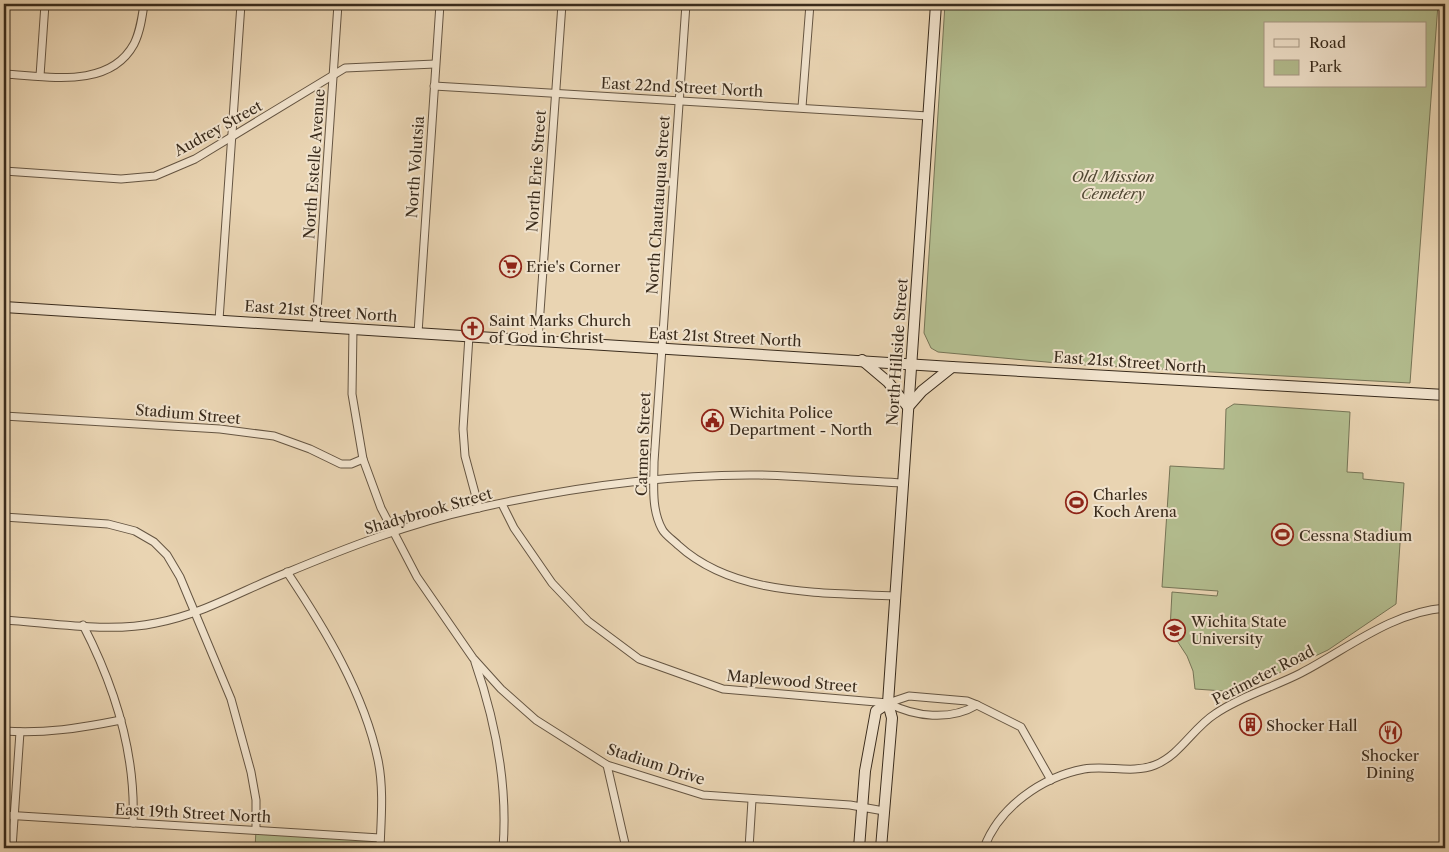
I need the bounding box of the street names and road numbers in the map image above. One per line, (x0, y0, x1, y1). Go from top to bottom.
street label: East 22nd Street North (600, 73, 764, 101)
street label: North Estelle Avenue (299, 88, 329, 240)
street label: Audrey Street (170, 96, 266, 161)
street label: North Erie Street (522, 109, 550, 233)
street label: North Chautauqua Street (642, 114, 674, 295)
street label: North Volutsia (402, 115, 428, 219)
street label: North Hillside Street (882, 277, 912, 426)
street label: East 21st Street North (244, 296, 399, 326)
street label: East 21st Street North (648, 323, 803, 351)
street label: East 21st Street North (1053, 347, 1208, 377)
street label: Carmen Street (632, 391, 654, 496)
street label: Stadium Street (135, 400, 242, 428)
street label: Shadybrook Street (362, 483, 495, 538)
street label: Perimeter Road (1209, 641, 1317, 709)
street label: Maplewood Street (726, 666, 859, 696)
street label: Stadium Drive (605, 739, 707, 789)
street label: East 19th Street North (114, 799, 272, 827)

